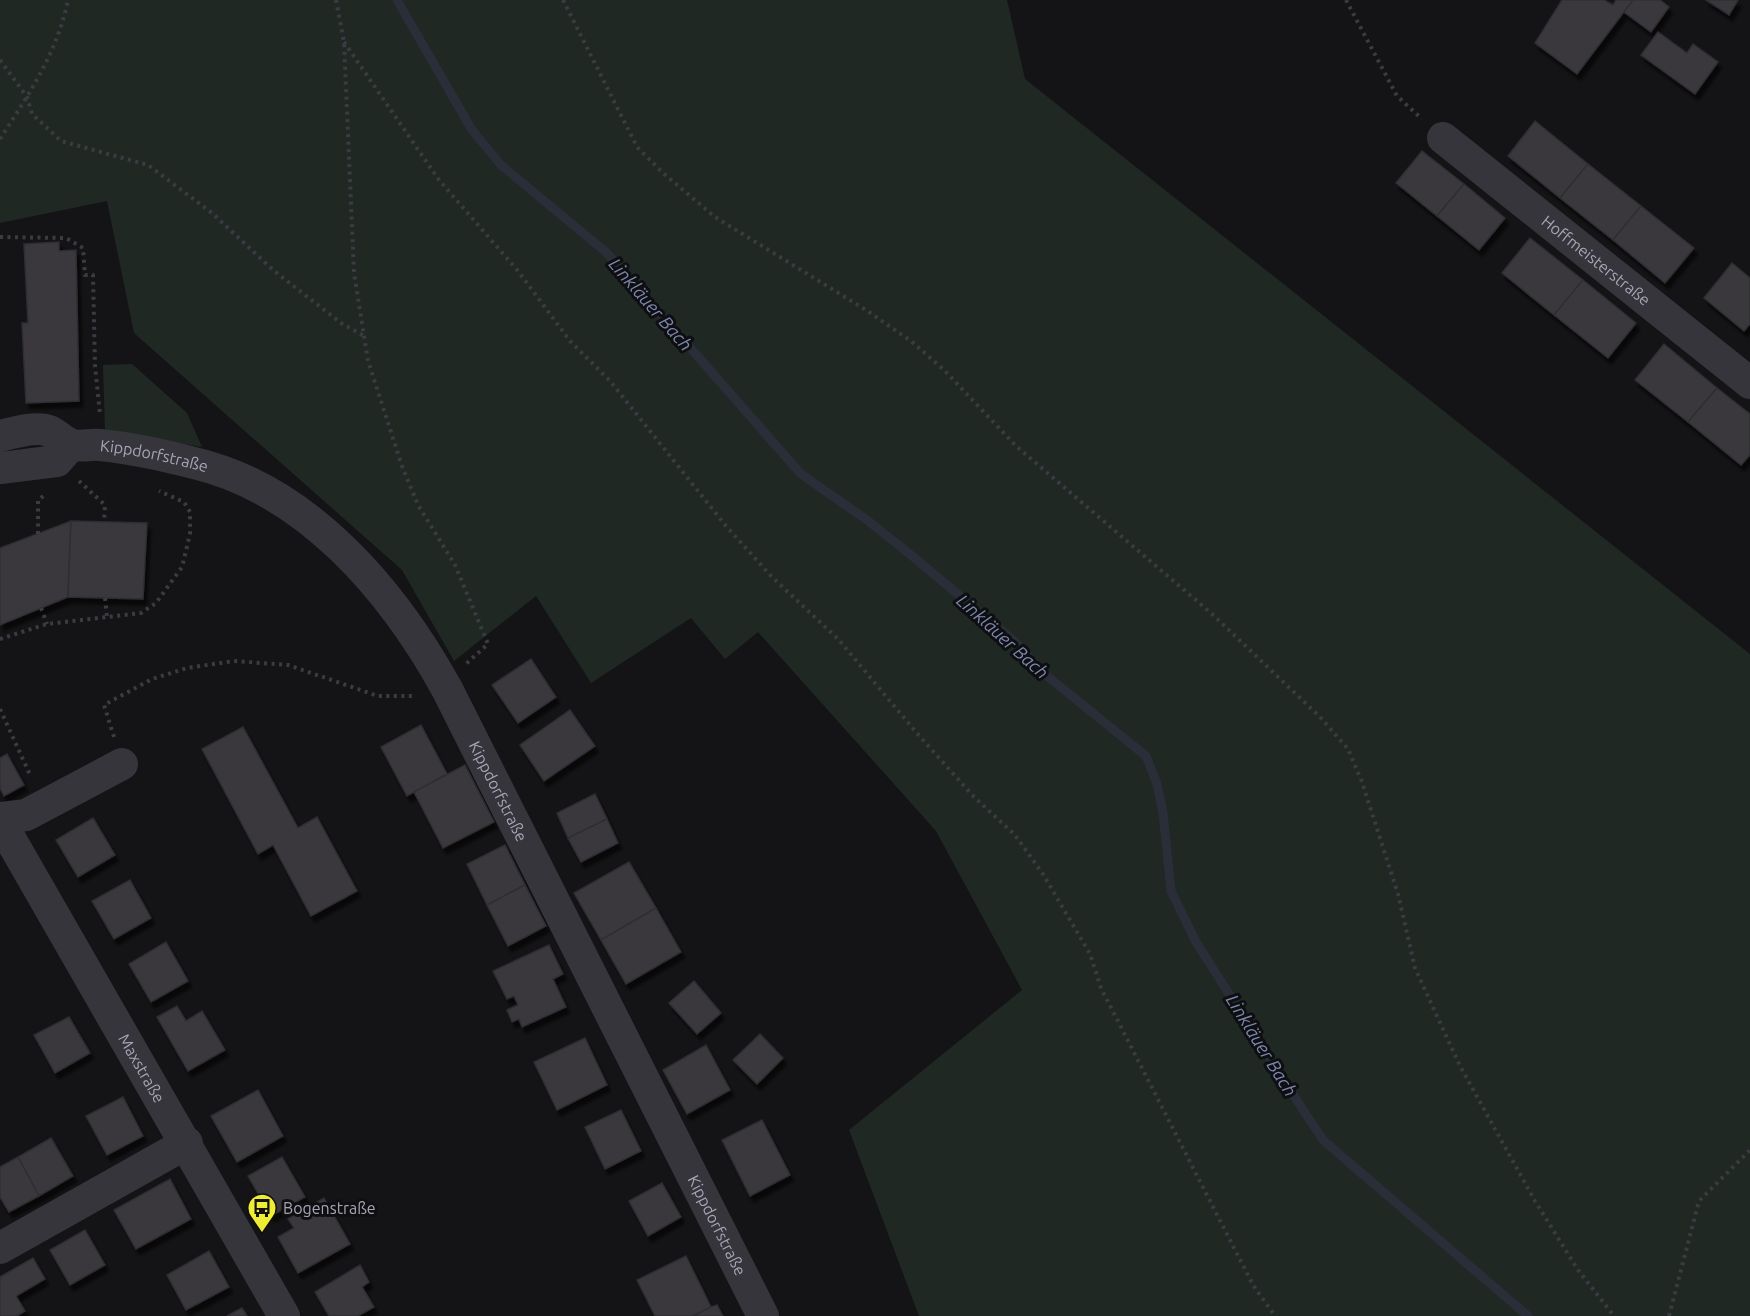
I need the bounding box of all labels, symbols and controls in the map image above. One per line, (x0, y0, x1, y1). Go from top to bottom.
street label: Hoffmeisterstraße (1538, 212, 1654, 309)
water label: Linkläuer Bach (605, 254, 697, 354)
street label: Kippdorfstraße (99, 436, 210, 475)
water label: Linkläuer Bach (953, 590, 1053, 682)
street label: Kippdorfstraße (466, 738, 531, 844)
water label: Linkläuer Bach (1223, 991, 1301, 1099)
street label: Maxstraße (115, 1031, 169, 1106)
street label: Kippdorfstraße (684, 1172, 750, 1278)
bus stop icon: Bogenstraße (246, 1192, 278, 1234)
place label: Bogenstraße (283, 1199, 376, 1217)

